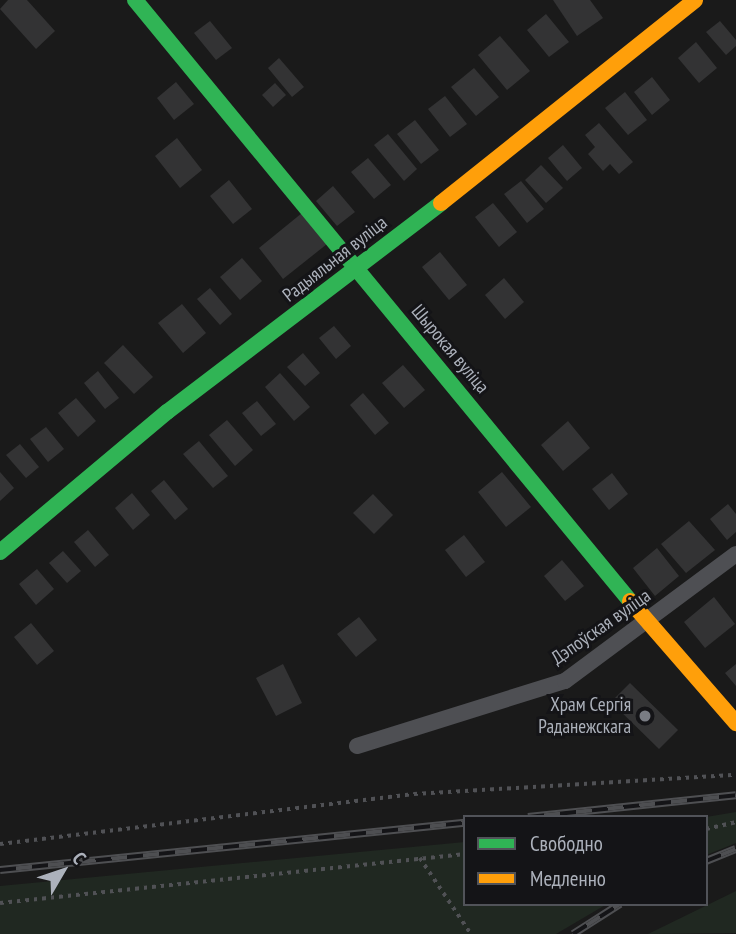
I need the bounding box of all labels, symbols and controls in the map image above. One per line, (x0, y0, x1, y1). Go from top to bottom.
street label: Радыяльная вуліца (278, 211, 392, 307)
street label: Шырокая вуліца (406, 300, 494, 398)
street label: Дэпоўская вуліца (547, 584, 655, 670)
place label: Храм Сергія Раданежскага (538, 694, 631, 738)
marker: Храм Сергія Раданежскага (637, 708, 653, 724)
legend (463, 815, 708, 906)
text: Свободно (530, 830, 603, 857)
north arrow (28, 836, 98, 906)
text: С (67, 847, 91, 869)
text: Медленно (530, 865, 606, 892)

